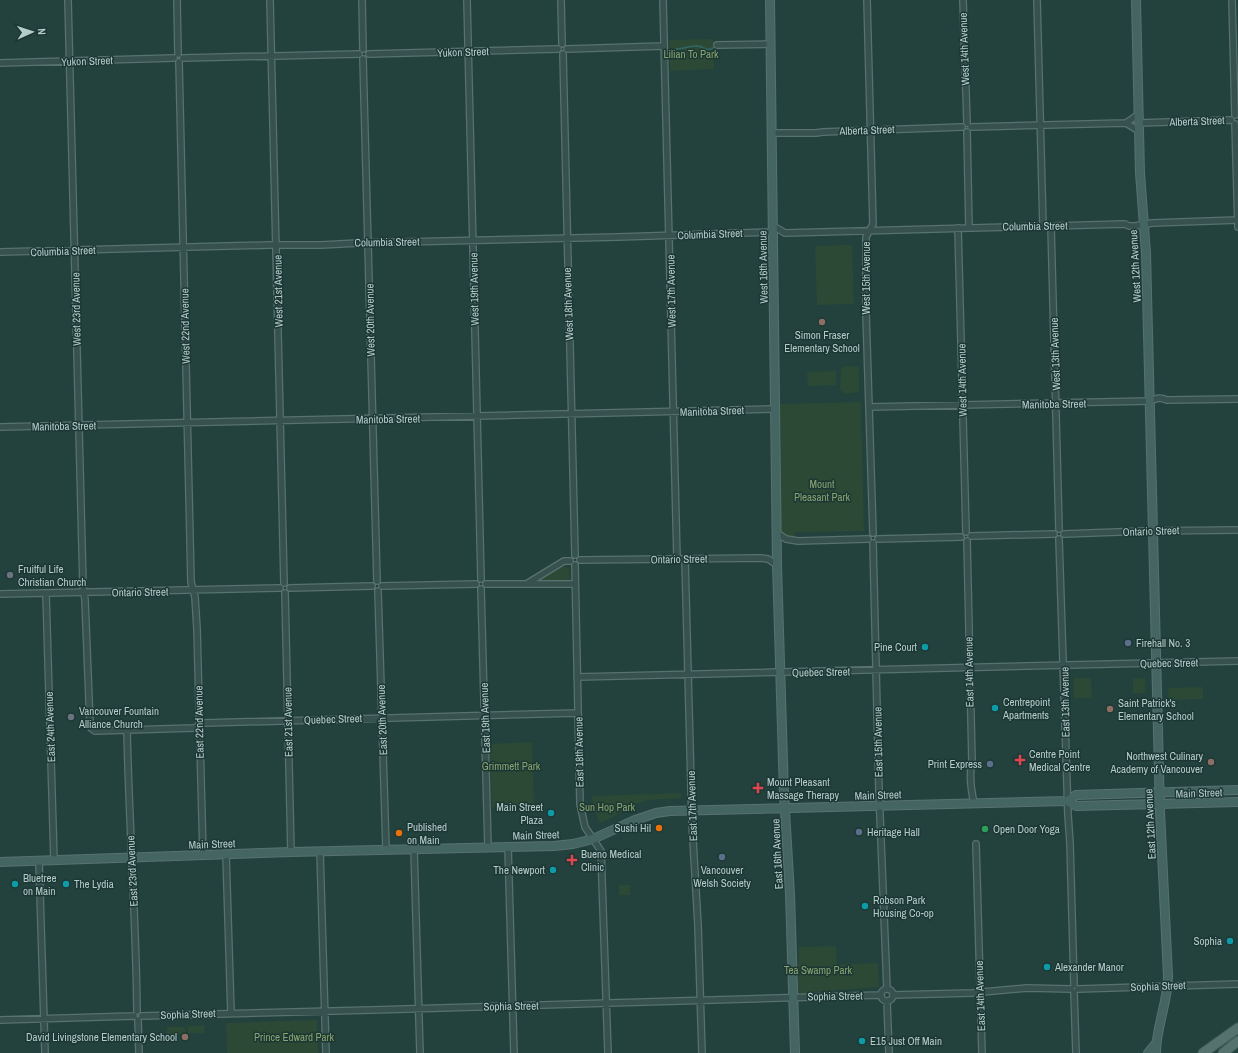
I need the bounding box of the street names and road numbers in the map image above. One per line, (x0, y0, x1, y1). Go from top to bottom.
street label: West 14th Avenue (956, 12, 972, 86)
street label: Yukon Street (437, 44, 490, 60)
street label: Yukon Street (61, 53, 114, 69)
street label: Alberta Street (1168, 113, 1225, 129)
street label: Alberta Street (838, 122, 895, 138)
street label: Columbia Street (1002, 218, 1068, 234)
street label: Columbia Street (677, 226, 743, 242)
street label: West 12th Avenue (1126, 229, 1144, 303)
street label: West 16th Avenue (755, 230, 771, 304)
street label: Columbia Street (354, 234, 420, 250)
street label: West 15th Avenue (859, 242, 873, 314)
street label: Columbia Street (30, 243, 96, 259)
street label: West 19th Avenue (466, 252, 482, 326)
street label: West 17th Avenue (663, 254, 679, 328)
street label: West 21st Avenue (270, 255, 286, 327)
street label: West 18th Avenue (560, 267, 576, 341)
street label: West 23rd Avenue (68, 272, 84, 346)
street label: West 20th Avenue (362, 283, 378, 357)
street label: West 22nd Avenue (177, 288, 193, 364)
street label: West 13th Avenue (1047, 317, 1063, 391)
street label: West 14th Avenue (954, 343, 970, 417)
street label: Manitoba Street (1022, 396, 1087, 412)
street label: Manitoba Street (680, 403, 745, 419)
street label: Manitoba Street (356, 411, 421, 427)
street label: Manitoba Street (32, 418, 97, 434)
street label: Ontario Street (1122, 523, 1180, 539)
street label: Ontario Street (651, 551, 708, 566)
street label: Ontario Street (112, 584, 169, 599)
street label: East 14th Avenue (961, 637, 977, 707)
street label: Quebec Street (1140, 655, 1199, 671)
street label: Quebec Street (792, 664, 851, 680)
street label: East 13th Avenue (1057, 667, 1073, 737)
street label: East 19th Avenue (477, 682, 493, 754)
street label: East 20th Avenue (374, 684, 390, 756)
street label: East 22nd Avenue (191, 685, 207, 759)
street label: East 21st Avenue (280, 687, 296, 757)
street label: East 24th Avenue (42, 691, 58, 763)
street label: East 15th Avenue (870, 707, 886, 777)
street label: Quebec Street (304, 711, 363, 727)
street label: East 18th Avenue (571, 717, 587, 787)
street label: East 17th Avenue (684, 770, 700, 842)
street label: Main Street (1175, 785, 1223, 801)
street label: Main Street (854, 787, 902, 803)
street label: East 12th Avenue (1141, 788, 1159, 860)
street label: East 16th Avenue (768, 818, 786, 890)
street label: Main Street (512, 827, 560, 843)
street label: East 23rd Avenue (123, 835, 141, 907)
street label: Main Street (188, 836, 236, 852)
street label: East 14th Avenue (972, 960, 988, 1032)
street label: Sophia Street (1130, 978, 1186, 994)
street label: Sophia Street (807, 989, 863, 1003)
street label: Sophia Street (483, 999, 539, 1013)
street label: Sophia Street (160, 1006, 216, 1022)

